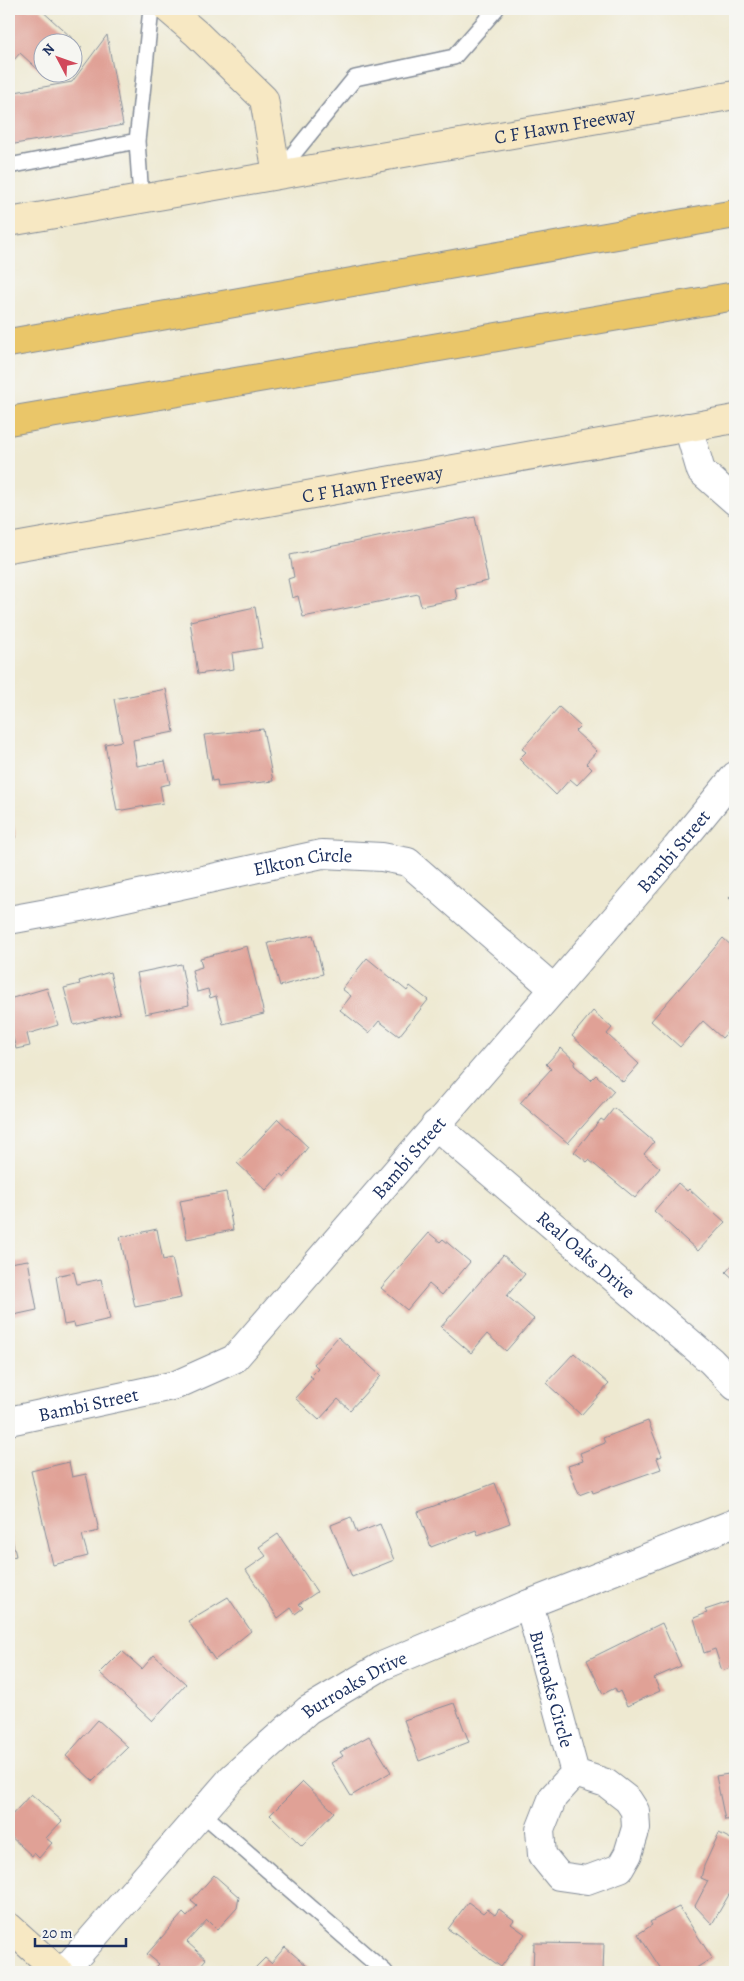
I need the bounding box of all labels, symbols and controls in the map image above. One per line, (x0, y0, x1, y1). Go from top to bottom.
north arrow (32, 32, 82, 82)
text: N (38, 40, 59, 60)
street label: C F Hawn Freeway (492, 101, 638, 151)
street label: C F Hawn Freeway (300, 459, 446, 510)
street label: Bambi Street (631, 804, 716, 899)
street label: Elkton Circle (251, 842, 353, 883)
street label: Bambi Street (366, 1111, 452, 1205)
street label: Real Oaks Drive (531, 1205, 641, 1305)
street label: Bambi Street (36, 1381, 141, 1428)
street label: Burroaks Circle (523, 1628, 579, 1751)
street label: Burroaks Drive (295, 1645, 411, 1725)
scale bar (35, 1916, 126, 1948)
text: 20 m (42, 1923, 73, 1943)

